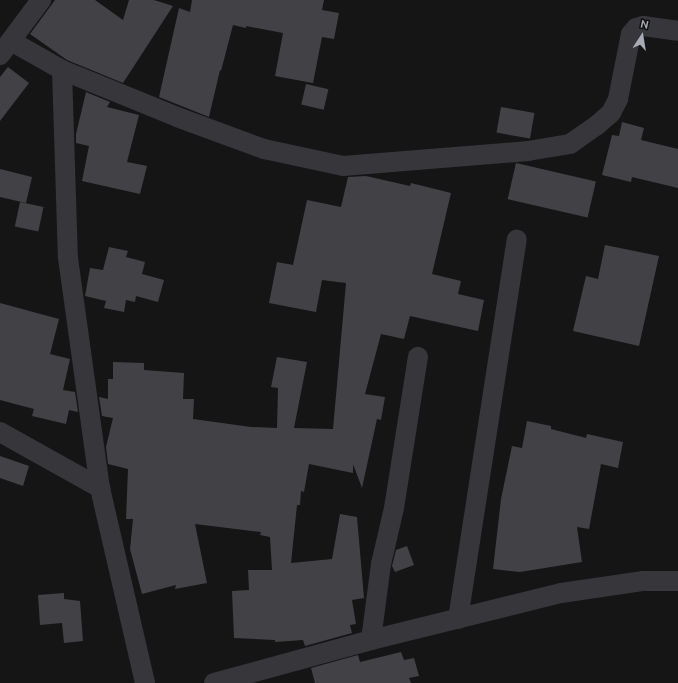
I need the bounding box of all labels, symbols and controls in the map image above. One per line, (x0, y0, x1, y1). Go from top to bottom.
north arrow (622, 16, 662, 56)
text: N (639, 18, 650, 31)

